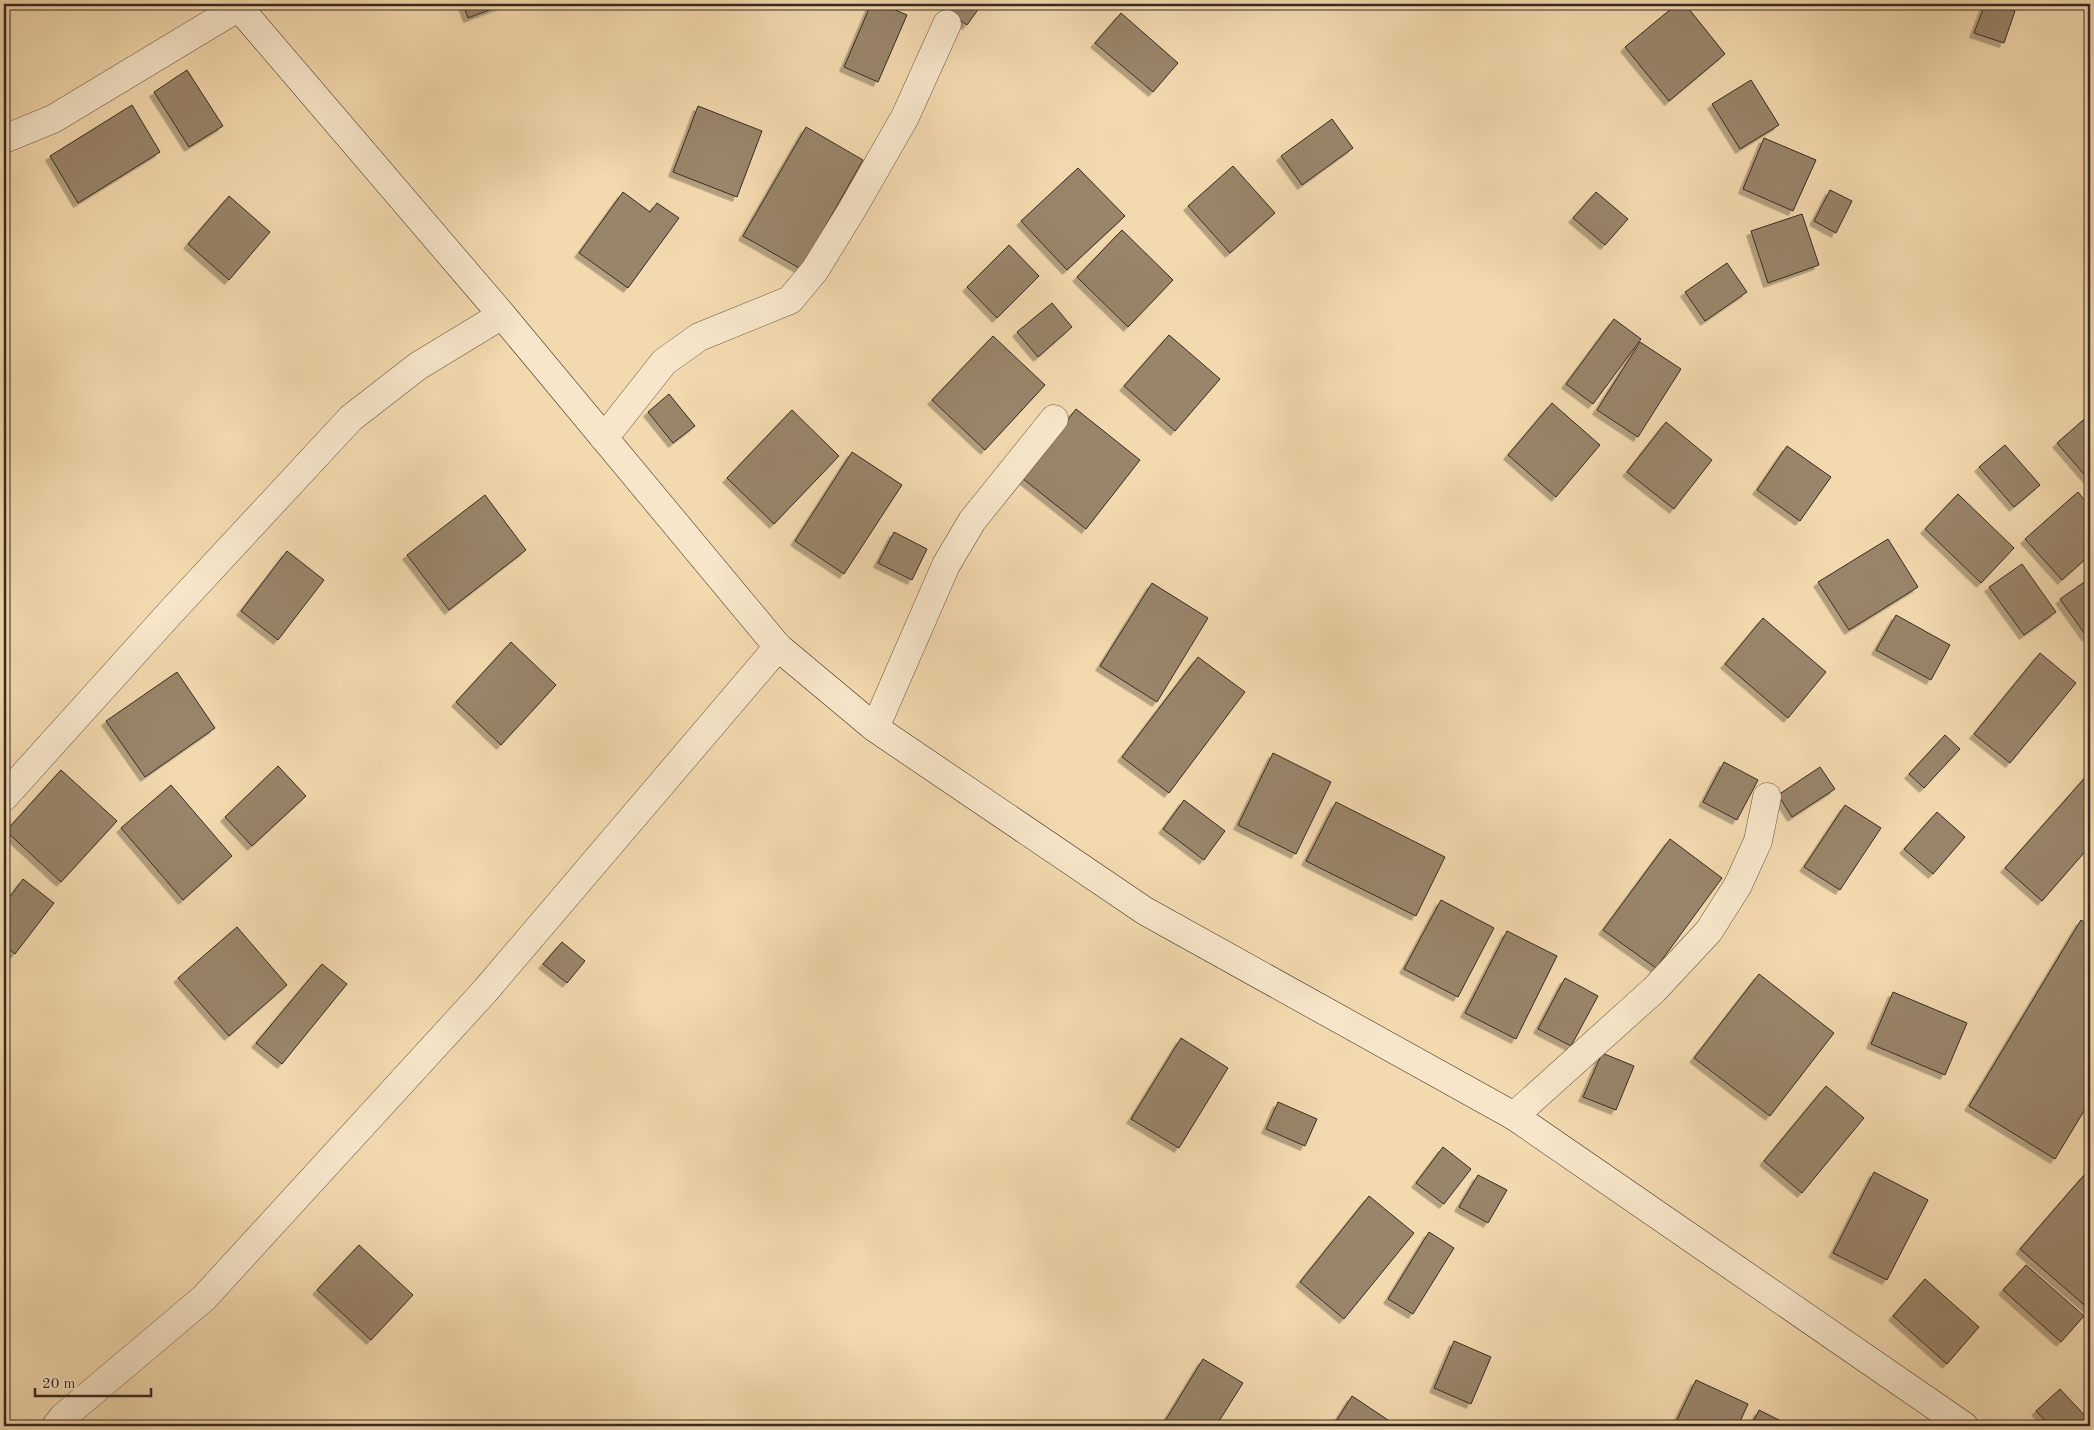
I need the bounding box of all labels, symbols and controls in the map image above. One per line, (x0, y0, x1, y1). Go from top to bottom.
scale bar (35, 1365, 151, 1397)
text: 20 m (42, 1377, 76, 1392)

